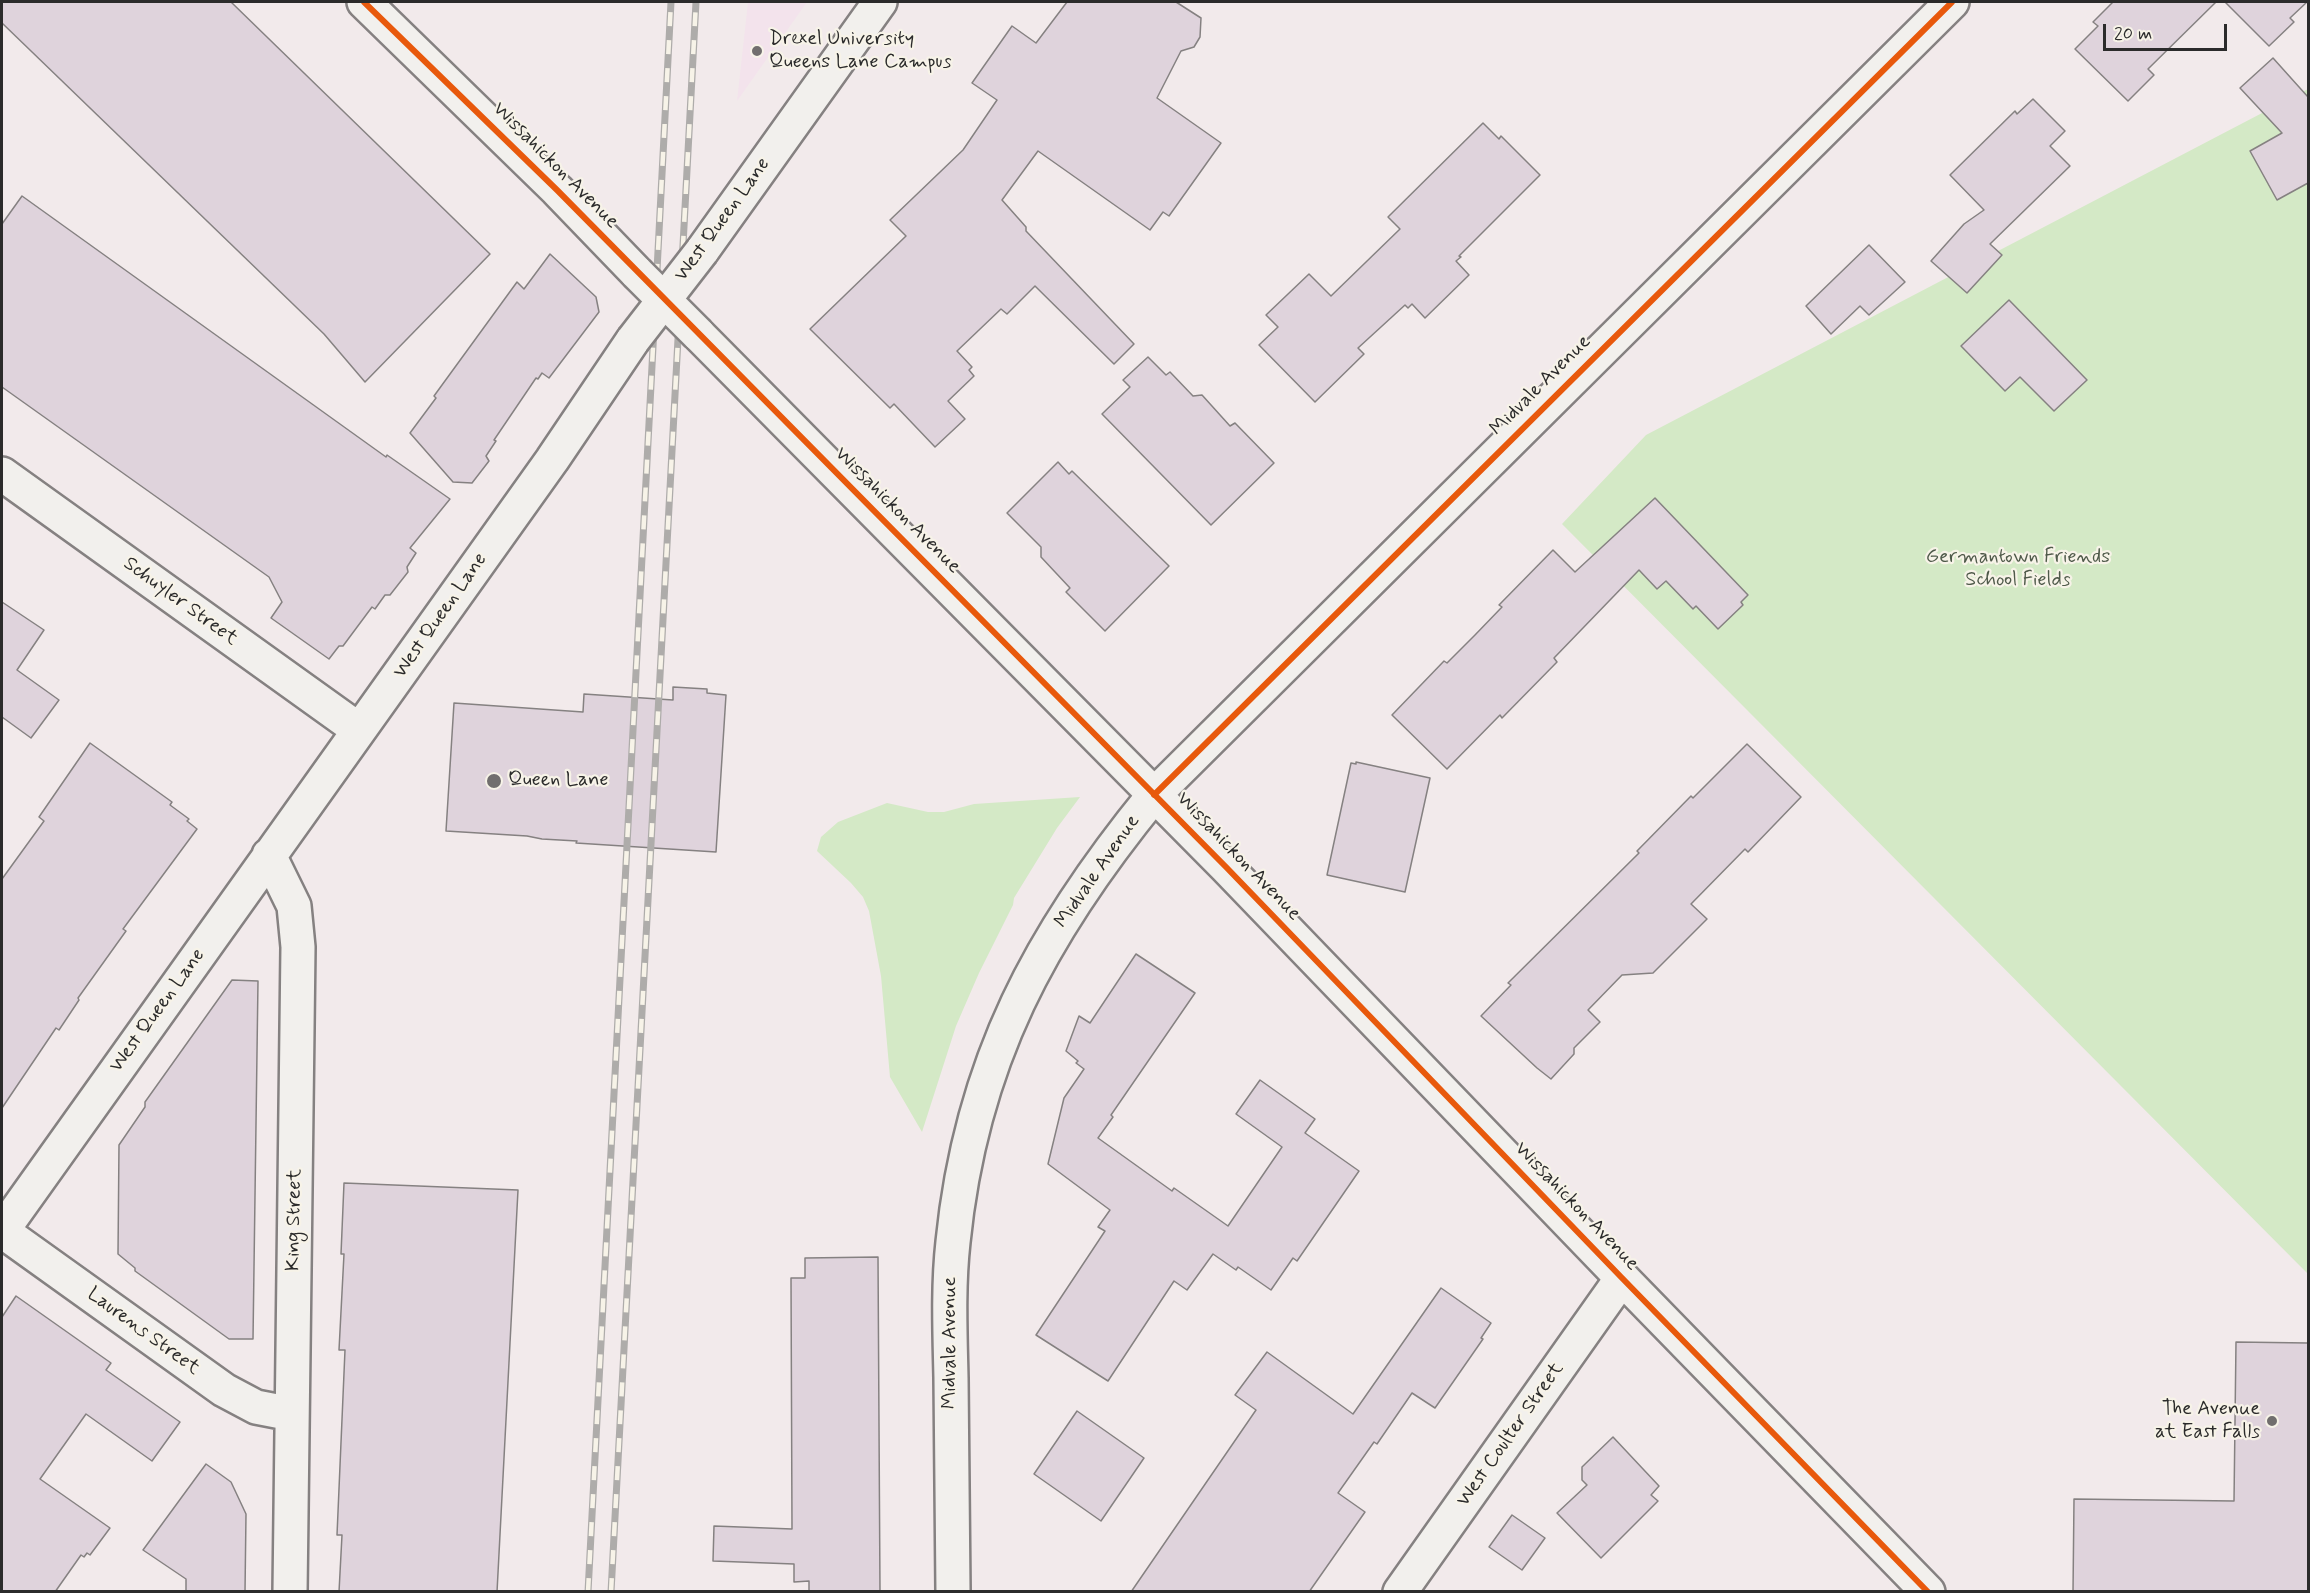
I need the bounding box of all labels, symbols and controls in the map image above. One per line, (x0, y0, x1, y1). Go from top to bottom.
scale bar (2106, 12, 2230, 50)
text: 20 m (2114, 22, 2152, 46)
place label: Drexel University Queens Lane Campus (769, 28, 952, 75)
marker: Drexel University Queens Lane Campus (750, 44, 764, 58)
street label: Wissahickon Avenue (487, 98, 623, 234)
street label: West Queen Lane (670, 153, 776, 287)
street label: Midvale Avenue (1486, 331, 1596, 441)
street label: Wissahickon Avenue (829, 443, 965, 579)
park label: Germantown Friends School Fields (1926, 546, 2110, 593)
street label: West Queen Lane (389, 549, 493, 683)
street label: Schuyler Street (118, 552, 242, 652)
place label: Queen Lane (508, 769, 609, 793)
marker: Queen Lane (485, 772, 503, 790)
street label: Wissahickon Avenue (1171, 788, 1305, 926)
street label: Midvale Avenue (1050, 811, 1146, 933)
street label: West Queen Lane (105, 944, 211, 1078)
street label: Wissahickon Avenue (1509, 1138, 1643, 1276)
street label: King Street (282, 1169, 308, 1271)
street label: Midvale Avenue (939, 1277, 963, 1409)
street label: Laurens Street (82, 1283, 204, 1381)
street label: West Coulter Street (1452, 1358, 1570, 1512)
place label: The Avenue at East Falls (2155, 1398, 2260, 1445)
marker: The Avenue at East Falls (2265, 1414, 2279, 1428)

